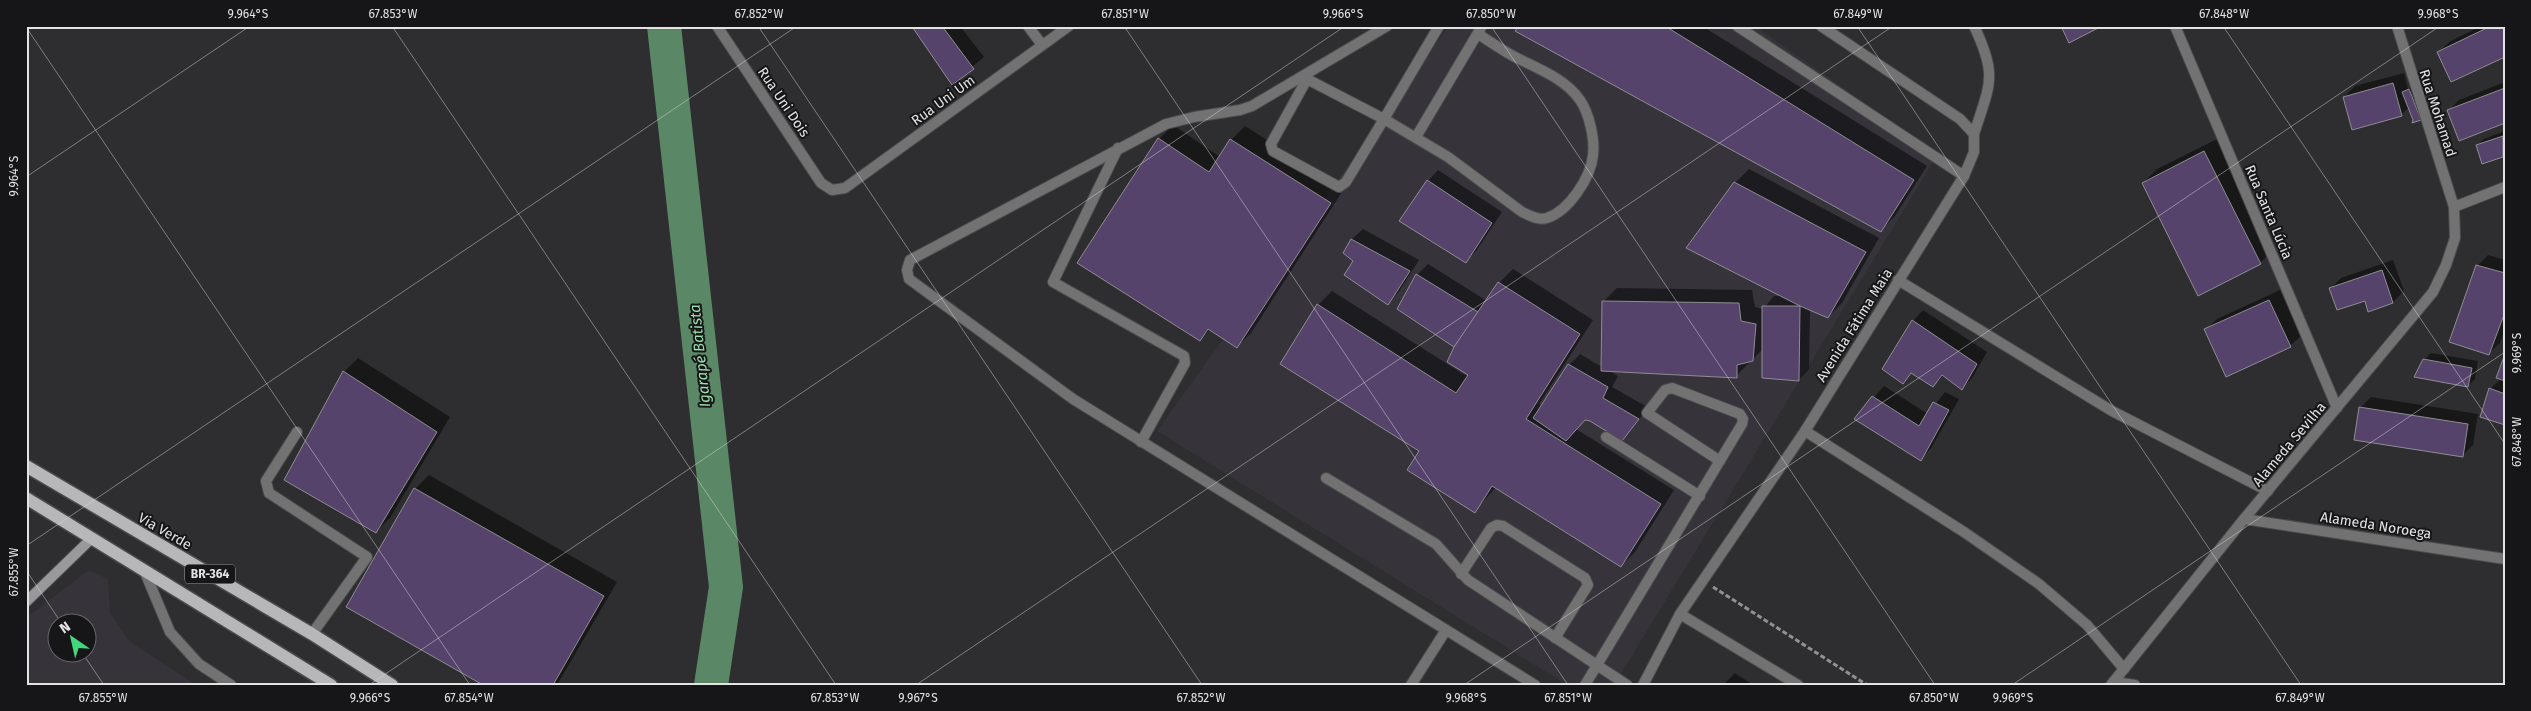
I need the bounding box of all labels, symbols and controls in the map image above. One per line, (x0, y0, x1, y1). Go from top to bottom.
text: 9.964°S (228, 7, 269, 21)
text: 67.853°W (368, 7, 418, 21)
text: 67.852°W (735, 7, 784, 21)
text: 67.851°W (1101, 7, 1149, 21)
text: 9.966°S (1323, 7, 1364, 21)
text: 67.850°W (1466, 7, 1516, 21)
text: 67.849°W (1833, 7, 1883, 21)
text: 67.848°W (2199, 7, 2249, 21)
text: 9.968°S (2417, 7, 2459, 21)
street label: Rua Uni Dois (754, 64, 813, 141)
street label: Rua Mohamad (2415, 67, 2460, 159)
street label: Rua Uni Um (908, 72, 978, 129)
text: 9.964°S (7, 155, 21, 196)
street label: Rua Santa Lúcia (2241, 162, 2296, 262)
street label: Avenida Fátima Maia (1813, 265, 1896, 385)
water label: Igarapé Batista (686, 304, 714, 408)
text: 9.969°S (2510, 332, 2524, 373)
street label: Alameda Sevilha (2249, 399, 2330, 490)
text: 67.848°W (2510, 417, 2524, 467)
street label: Alameda Noroega (2319, 508, 2433, 543)
street label: Via Verde (135, 509, 195, 554)
text: 67.855°W (7, 547, 21, 596)
road number: BR-364 (185, 564, 235, 584)
north arrow (48, 614, 98, 664)
text: N (56, 618, 74, 637)
text: 67.855°W (79, 691, 128, 705)
text: 9.966°S (350, 691, 391, 705)
text: 67.854°W (444, 691, 494, 705)
text: 67.853°W (810, 691, 860, 705)
text: 9.967°S (898, 691, 938, 705)
text: 67.852°W (1177, 691, 1226, 705)
text: 9.968°S (1445, 691, 1487, 705)
text: 67.851°W (1544, 691, 1592, 705)
text: 67.850°W (1909, 691, 1959, 705)
text: 9.969°S (1993, 691, 2034, 705)
text: 67.849°W (2275, 691, 2325, 705)

